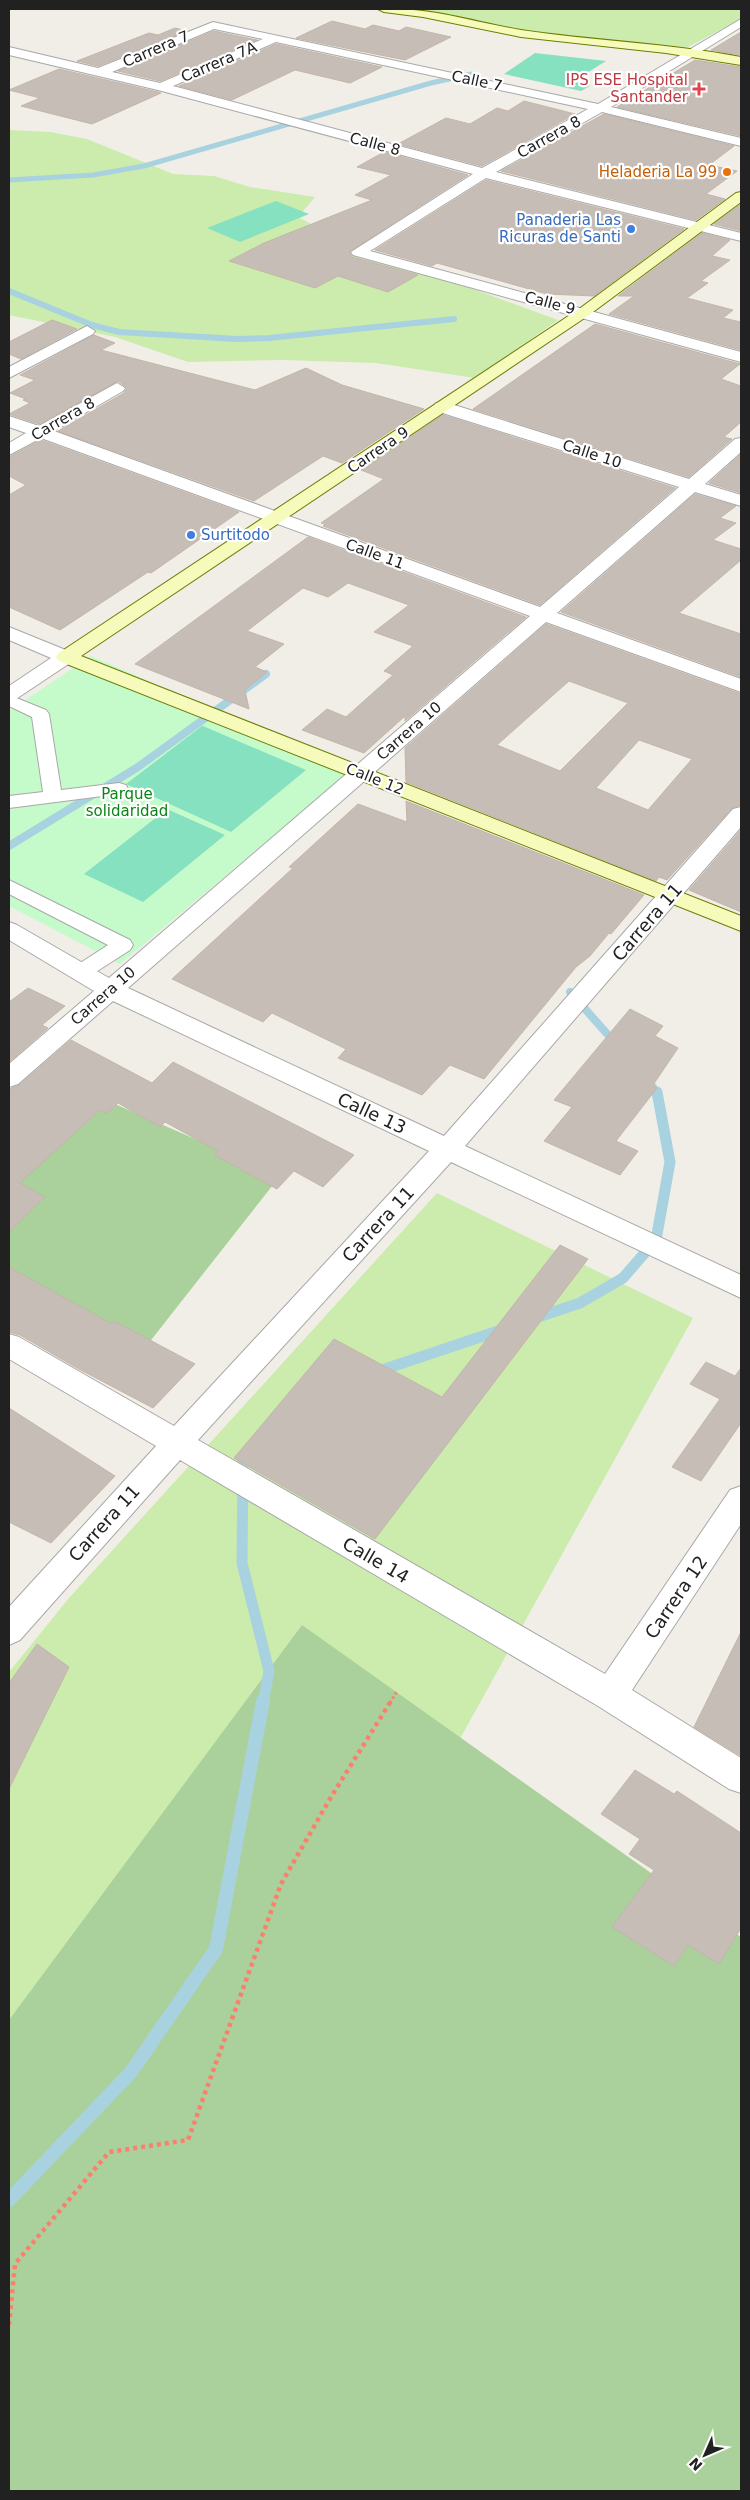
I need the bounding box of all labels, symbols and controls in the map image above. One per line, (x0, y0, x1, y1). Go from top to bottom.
street label: Carrera 7 (120, 27, 192, 71)
street label: Carrera 7A (178, 38, 260, 86)
street label: Calle 7 (450, 67, 504, 95)
place label: IPS ESE Hospital Santander (566, 71, 689, 106)
marker: IPS ESE Hospital Santander (692, 82, 706, 96)
street label: Carrera 8 (514, 112, 584, 162)
street label: Calle 8 (348, 129, 402, 159)
place label: Heladeria La 99 (599, 163, 717, 181)
marker: Heladeria La 99 (721, 166, 733, 178)
place label: Panaderia Las Ricuras de Santi (499, 211, 621, 246)
marker: Panaderia Las Ricuras de Santi (625, 223, 637, 235)
street label: Calle 9 (523, 288, 577, 318)
street label: Carrera 8 (28, 394, 98, 444)
street label: Carrera 9 (344, 423, 412, 477)
street label: Calle 10 (560, 436, 624, 472)
place label: Surtitodo (201, 526, 270, 544)
marker: Surtitodo (185, 529, 197, 541)
street label: Calle 11 (343, 535, 407, 573)
street label: Carrera 10 (373, 698, 445, 764)
street label: Calle 12 (343, 759, 407, 799)
park label: Parque solidaridad (86, 785, 168, 820)
street label: Carrera 11 (608, 879, 686, 965)
street label: Carrera 10 (67, 963, 139, 1029)
street label: Calle 13 (334, 1088, 410, 1138)
street label: Carrera 11 (338, 1182, 418, 1266)
street label: Carrera 11 (64, 1480, 144, 1566)
street label: Calle 14 (339, 1533, 413, 1587)
street label: Carrera 12 (641, 1551, 711, 1643)
north arrow (680, 2430, 730, 2480)
text: N (686, 2454, 706, 2474)

